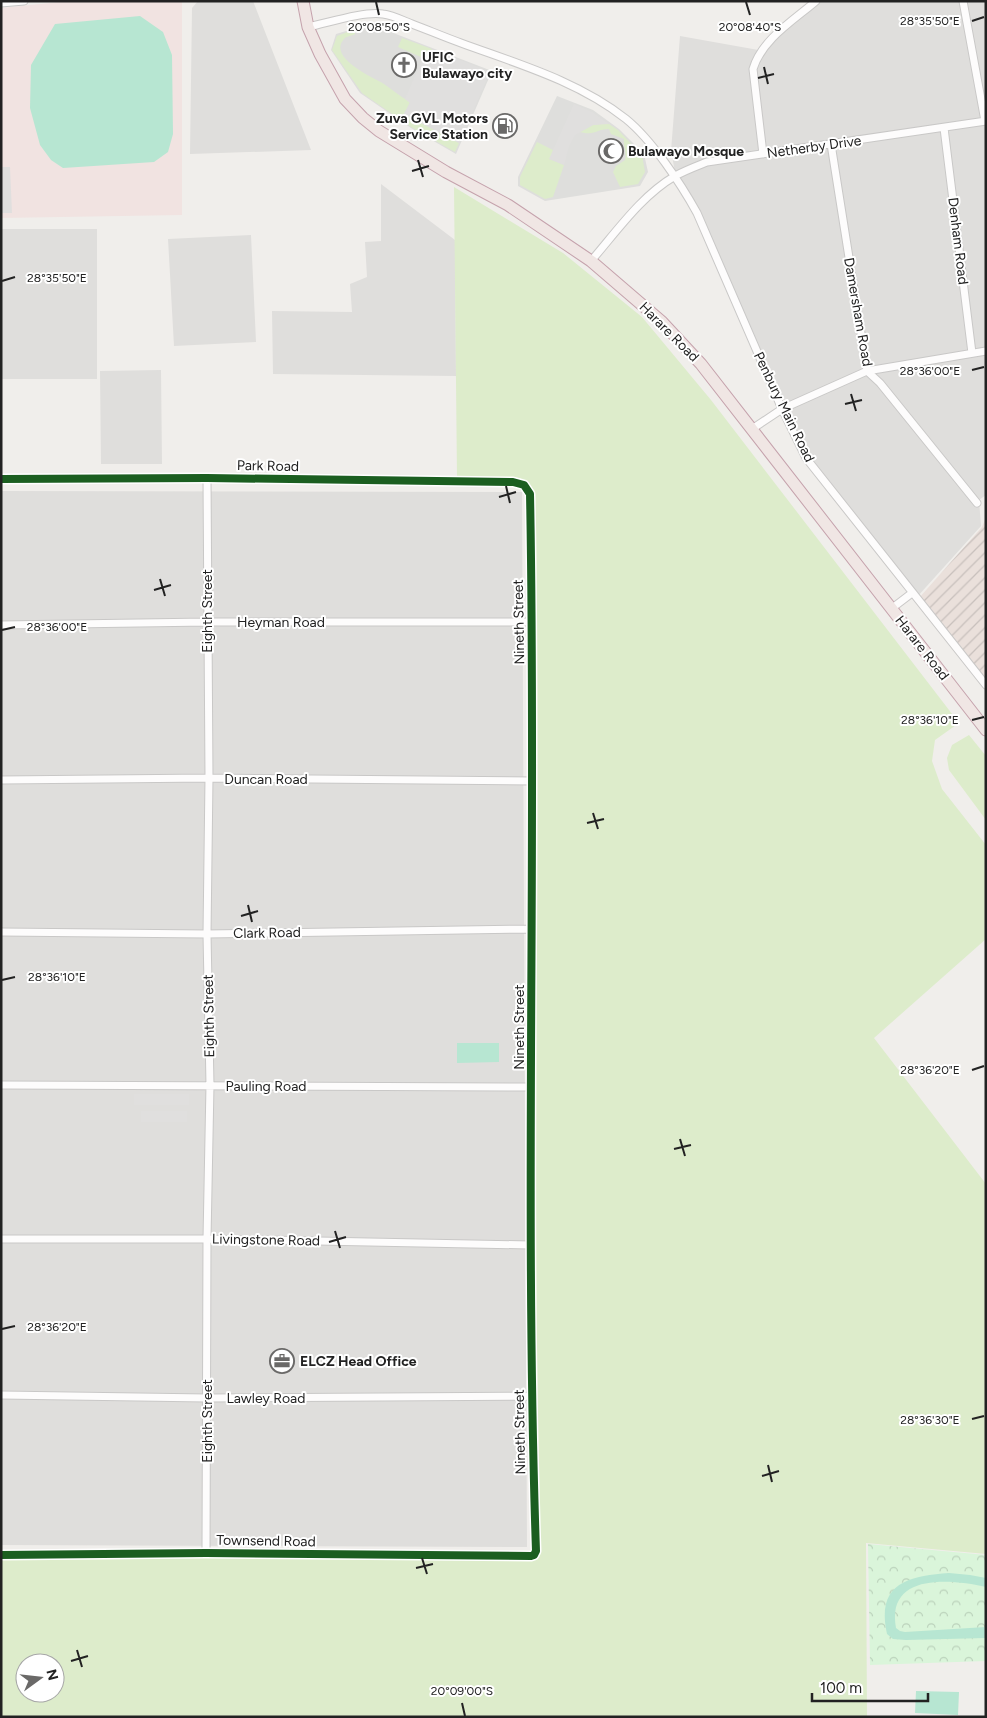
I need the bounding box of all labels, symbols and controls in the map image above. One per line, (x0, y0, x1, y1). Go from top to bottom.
text: 28°35'50"E (900, 14, 960, 28)
text: 20°08'50"S (348, 20, 410, 34)
text: 20°08'40"S (719, 20, 781, 34)
place label: UFIC Bulawayo city (422, 49, 513, 82)
church icon: UFIC Bulawayo city (391, 52, 417, 78)
place label: Zuva GVL Motors Service Station (376, 110, 488, 143)
fuel station icon: Zuva GVL Motors Service Station (492, 113, 518, 139)
street label: Netherby Drive (766, 132, 863, 162)
mosque icon: Bulawayo Mosque (598, 138, 624, 164)
place label: Bulawayo Mosque (628, 143, 744, 160)
street label: Denham Road (944, 196, 972, 286)
street label: Damersham Road (840, 256, 876, 368)
text: 28°35'50"E (27, 271, 87, 285)
street label: Harare Road (636, 299, 702, 365)
street label: Penbury Main Road (750, 349, 818, 465)
text: 28°36'00"E (900, 364, 960, 378)
street label: Park Road (237, 457, 299, 475)
street label: Eighth Street (199, 569, 216, 653)
street label: Nineth Street (510, 579, 528, 665)
street label: Harare Road (891, 612, 953, 684)
street label: Heyman Road (237, 614, 325, 631)
text: 28°36'00"E (27, 620, 87, 634)
text: 28°36'10"E (901, 713, 959, 727)
street label: Duncan Road (224, 771, 308, 788)
street label: Clark Road (233, 924, 301, 942)
text: 28°36'10"E (28, 970, 86, 984)
street label: Eighth Street (200, 974, 218, 1058)
street label: Nineth Street (511, 984, 528, 1070)
text: 28°36'20"E (900, 1063, 960, 1077)
street label: Pauling Road (226, 1078, 306, 1095)
street label: Livingstone Road (212, 1231, 320, 1249)
text: 28°36'20"E (27, 1320, 87, 1334)
office icon: ELCZ Head Office (269, 1348, 295, 1374)
place label: ELCZ Head Office (300, 1353, 417, 1370)
street label: Eighth Street (199, 1379, 216, 1463)
street label: Nineth Street (511, 1389, 529, 1475)
street label: Lawley Road (227, 1390, 305, 1407)
text: 28°36'30"E (900, 1413, 960, 1427)
street label: Townsend Road (216, 1532, 316, 1550)
north arrow (15, 1653, 65, 1703)
text: N (42, 1667, 62, 1682)
scale bar (812, 1670, 928, 1702)
text: 100 m (820, 1679, 862, 1697)
text: 20°09'00"S (431, 1684, 493, 1698)

